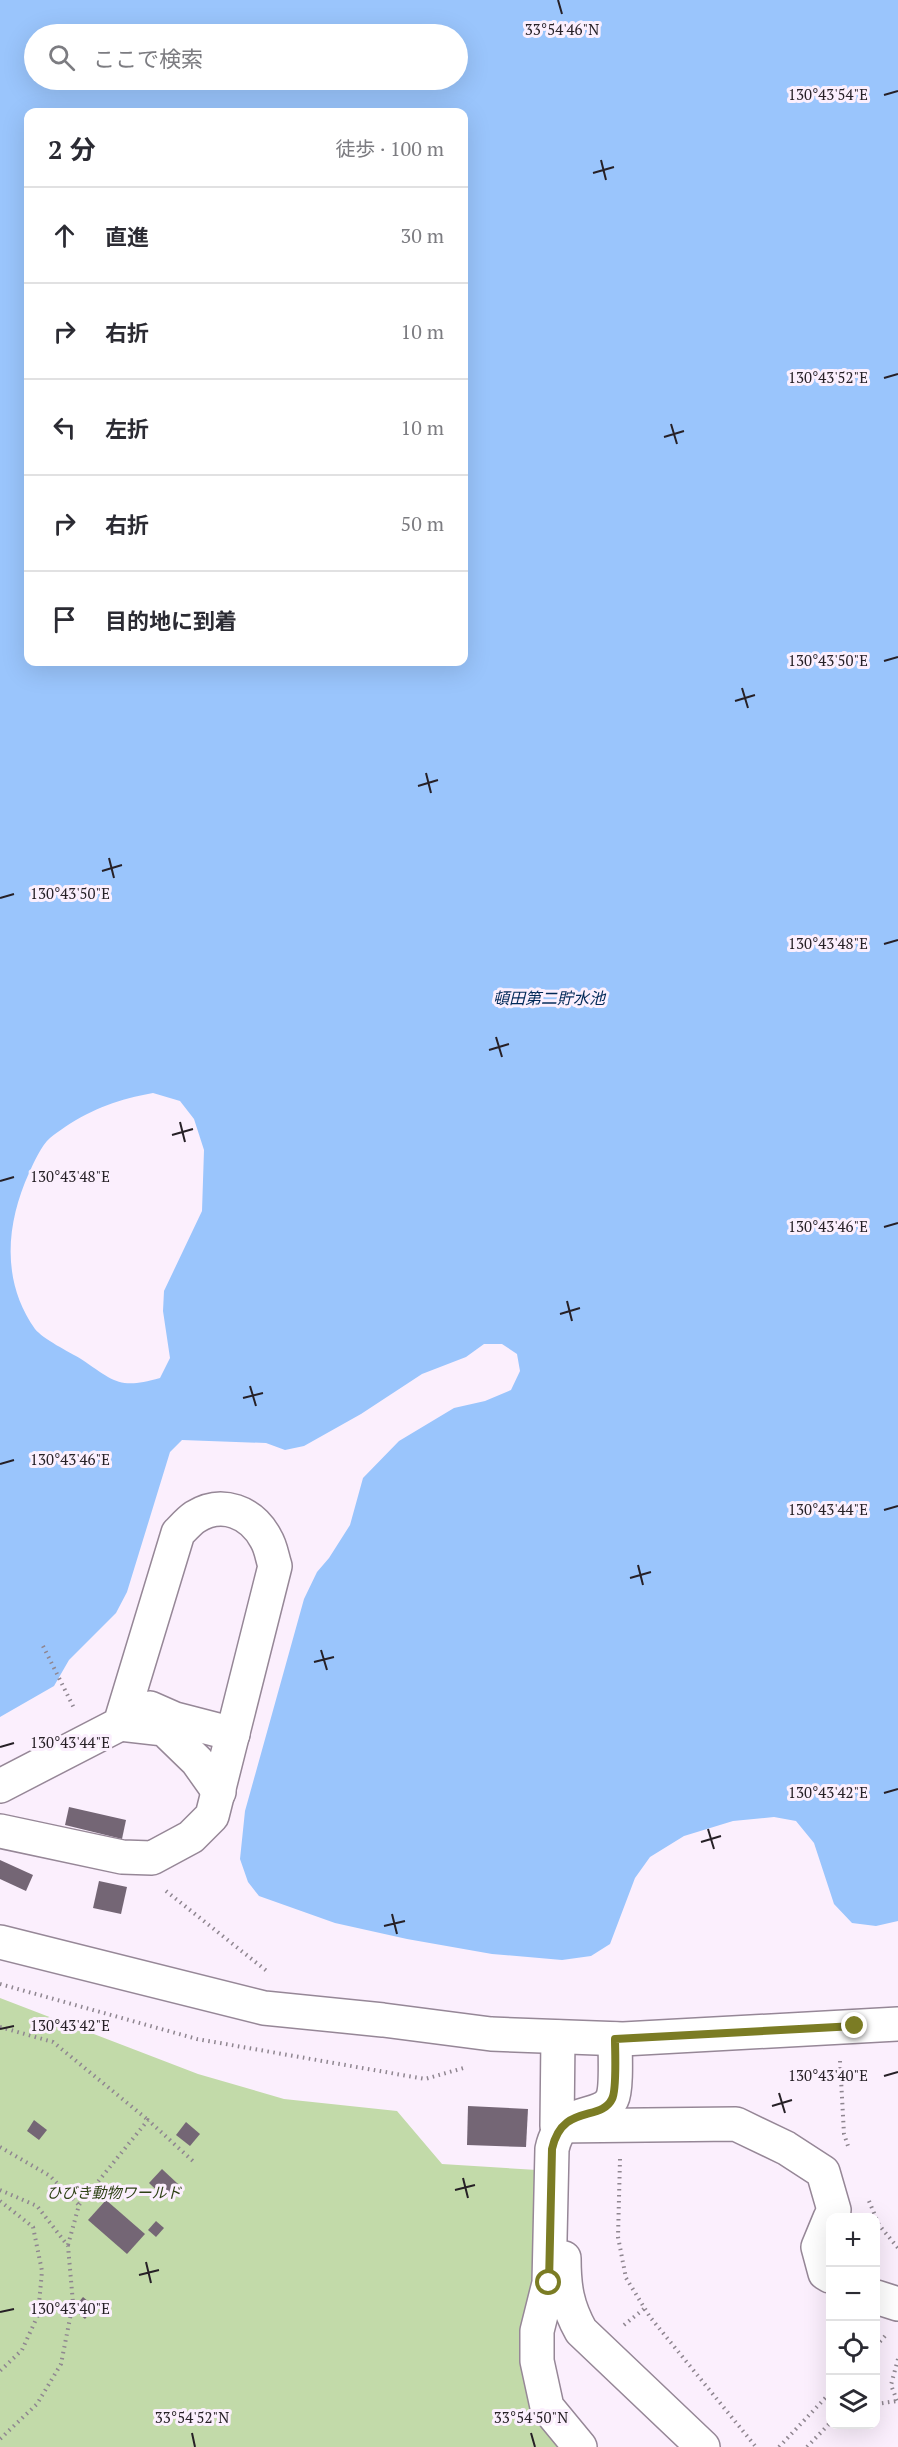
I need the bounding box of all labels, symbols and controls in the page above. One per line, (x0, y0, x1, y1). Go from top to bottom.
text: 33°54'46"N (525, 19, 599, 39)
search box (24, 24, 468, 90)
icon: search (45, 41, 78, 74)
text: ここで検索 (93, 44, 203, 73)
text: 130°43'54"E (788, 84, 868, 104)
text: 2 分 (48, 132, 96, 166)
text: 徒歩 · 100 m (335, 135, 444, 162)
icon: ahead (48, 219, 81, 252)
text: 直進 (105, 222, 149, 251)
text: 30 m (401, 222, 444, 249)
icon: right (48, 315, 81, 348)
text: 右折 (105, 318, 149, 347)
text: 10 m (401, 318, 444, 345)
text: 130°43'52"E (788, 367, 868, 387)
icon: left (48, 411, 81, 444)
text: 左折 (105, 414, 149, 443)
text: 10 m (401, 414, 444, 441)
icon: right (48, 507, 81, 540)
text: 右折 (105, 510, 149, 539)
text: 50 m (401, 510, 444, 537)
icon: arrive (48, 603, 81, 636)
text: 目的地に到着 (105, 606, 237, 635)
text: 130°43'50"E (788, 650, 868, 670)
text: 130°43'50"E (30, 883, 110, 903)
text: 130°43'48"E (788, 933, 868, 953)
water label: 頓田第二貯水池 (493, 987, 607, 1009)
text: 130°43'48"E (30, 1166, 110, 1186)
text: 130°43'46"E (788, 1216, 868, 1236)
text: 130°43'46"E (30, 1449, 110, 1469)
text: 130°43'44"E (788, 1499, 868, 1519)
text: 130°43'44"E (30, 1732, 110, 1752)
text: 130°43'42"E (788, 1782, 868, 1802)
route end (841, 2012, 867, 2038)
text: 130°43'42"E (30, 2015, 110, 2035)
text: 130°43'40"E (788, 2065, 868, 2085)
park label: ひびき動物ワールド (46, 2182, 182, 2202)
map controls (826, 2213, 880, 2429)
button: + (826, 2213, 880, 2267)
button: − (826, 2267, 880, 2321)
route start (535, 2269, 561, 2295)
text: 130°43'40"E (30, 2298, 110, 2318)
button: locate (826, 2321, 880, 2375)
button: layers (826, 2375, 880, 2429)
text: 33°54'52"N (155, 2407, 229, 2427)
text: 33°54'50"N (494, 2407, 568, 2427)

